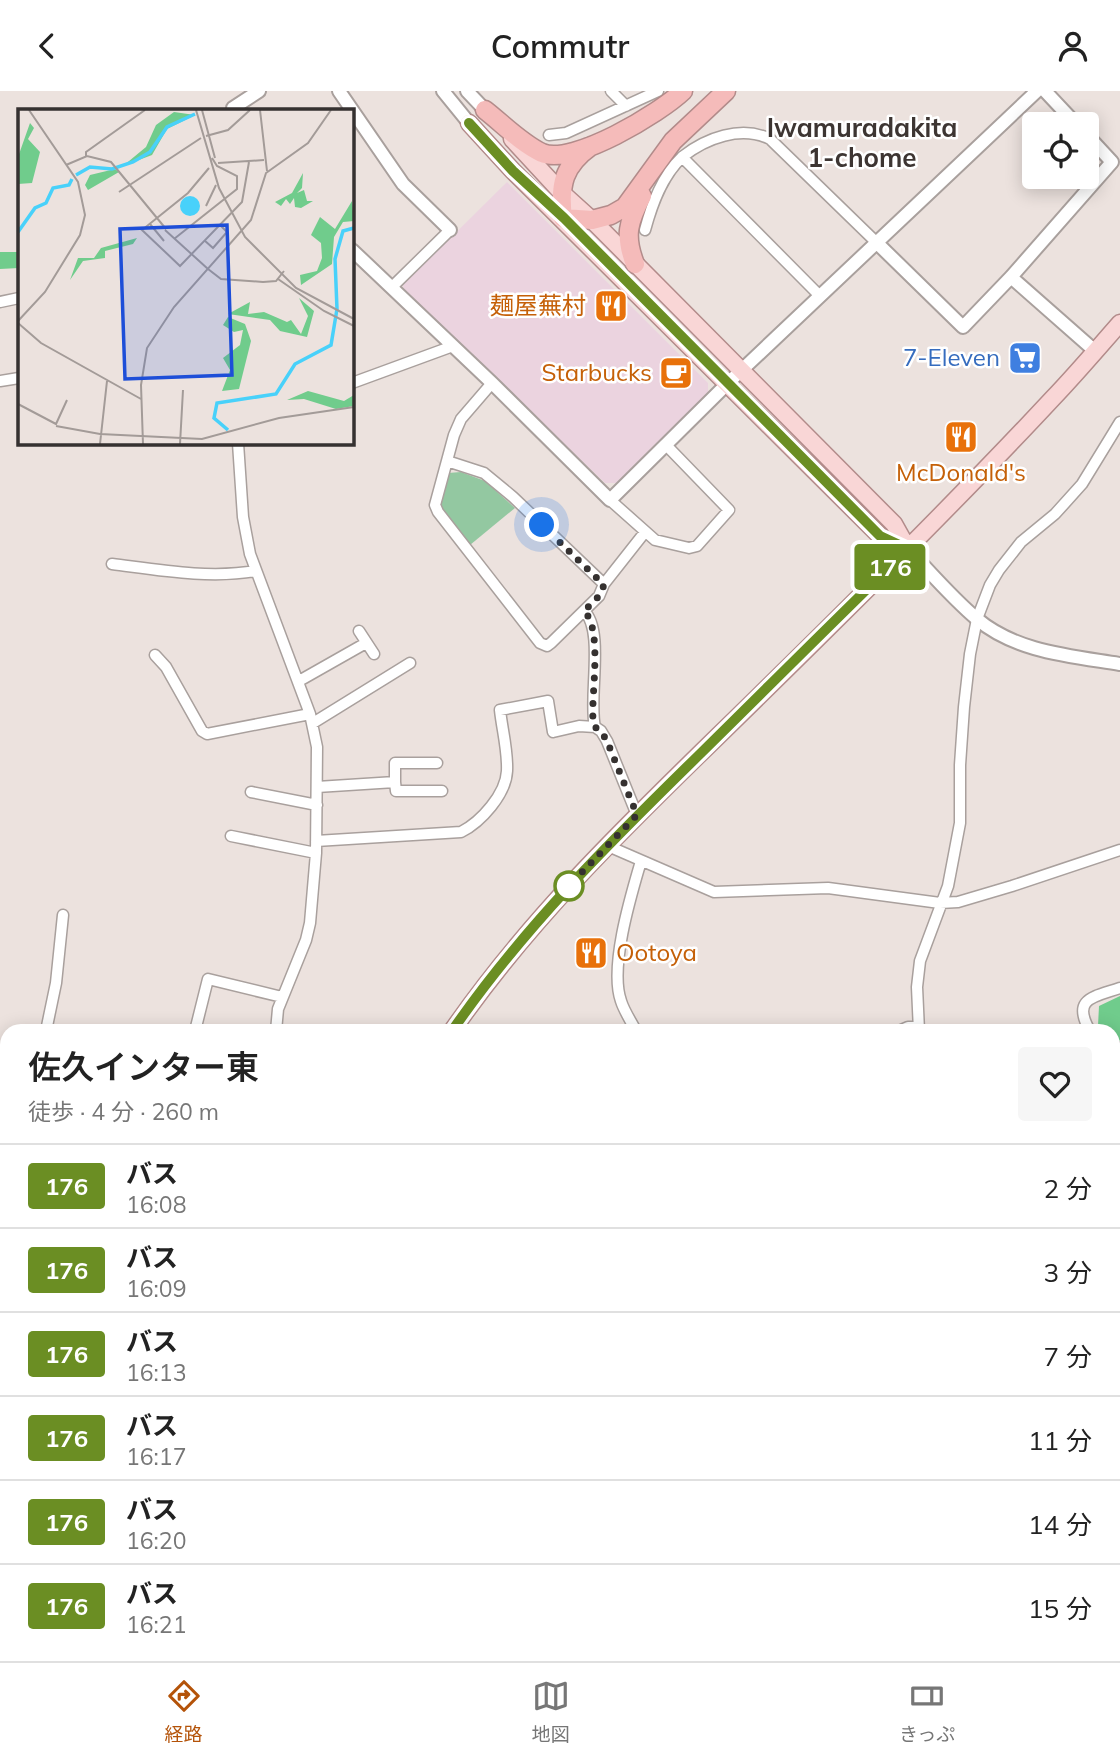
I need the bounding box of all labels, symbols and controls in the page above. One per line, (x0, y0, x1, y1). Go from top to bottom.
text: Commutr (491, 26, 629, 66)
icon: back (28, 27, 66, 65)
icon: person (1054, 27, 1092, 65)
inset map (18, 109, 354, 445)
district label: Iwamuradakita 1-chome (767, 111, 957, 174)
map controls (1022, 112, 1099, 189)
button: locate (1022, 112, 1099, 189)
restaurant icon: 麺屋蕪村 (592, 287, 630, 325)
place label: 麺屋蕪村 (490, 290, 586, 320)
supermarket icon: 7-Eleven (1006, 339, 1044, 377)
place label: 7-Eleven (903, 342, 1000, 372)
cafe icon: Starbucks (657, 354, 695, 392)
place label: Starbucks (541, 357, 652, 387)
restaurant icon: McDonald's (942, 418, 980, 456)
place label: McDonald's (896, 457, 1026, 487)
your location (524, 507, 559, 542)
line badge: 176 (850, 544, 930, 590)
text: 176 (868, 552, 912, 582)
unlabelled marker (554, 871, 584, 901)
restaurant icon: Ootoya (572, 934, 610, 972)
place label: Ootoya (616, 937, 697, 967)
text: 佐久インター東 (28, 1046, 259, 1087)
button: heart (1018, 1047, 1092, 1121)
text: 徒歩 · 4 分 · 260 m (28, 1097, 219, 1126)
text: バス (126, 1157, 178, 1190)
text: 176 (45, 1171, 88, 1201)
text: 2 分 (1044, 1172, 1092, 1205)
text: 16:08 (126, 1190, 186, 1219)
text: バス (126, 1241, 178, 1274)
text: 176 (45, 1255, 88, 1285)
text: 3 分 (1044, 1256, 1092, 1289)
text: 16:09 (126, 1274, 186, 1303)
text: バス (126, 1325, 178, 1358)
text: 176 (45, 1339, 88, 1369)
text: 7 分 (1044, 1340, 1092, 1373)
text: 16:13 (126, 1358, 186, 1387)
text: バス (126, 1409, 178, 1442)
text: 176 (45, 1423, 88, 1453)
text: 11 分 (1028, 1424, 1092, 1457)
text: 16:17 (126, 1442, 186, 1471)
text: バス (126, 1493, 178, 1526)
text: 176 (45, 1507, 88, 1537)
text: 14 分 (1028, 1508, 1092, 1541)
text: 16:20 (126, 1526, 186, 1555)
text: バス (126, 1577, 178, 1610)
text: 176 (45, 1591, 88, 1621)
text: 15 分 (1028, 1592, 1092, 1625)
text: 16:21 (126, 1610, 186, 1639)
tab: 経路 (165, 1677, 203, 1746)
tab: 地図 (532, 1677, 570, 1746)
tab: きっぷ (899, 1677, 955, 1746)

